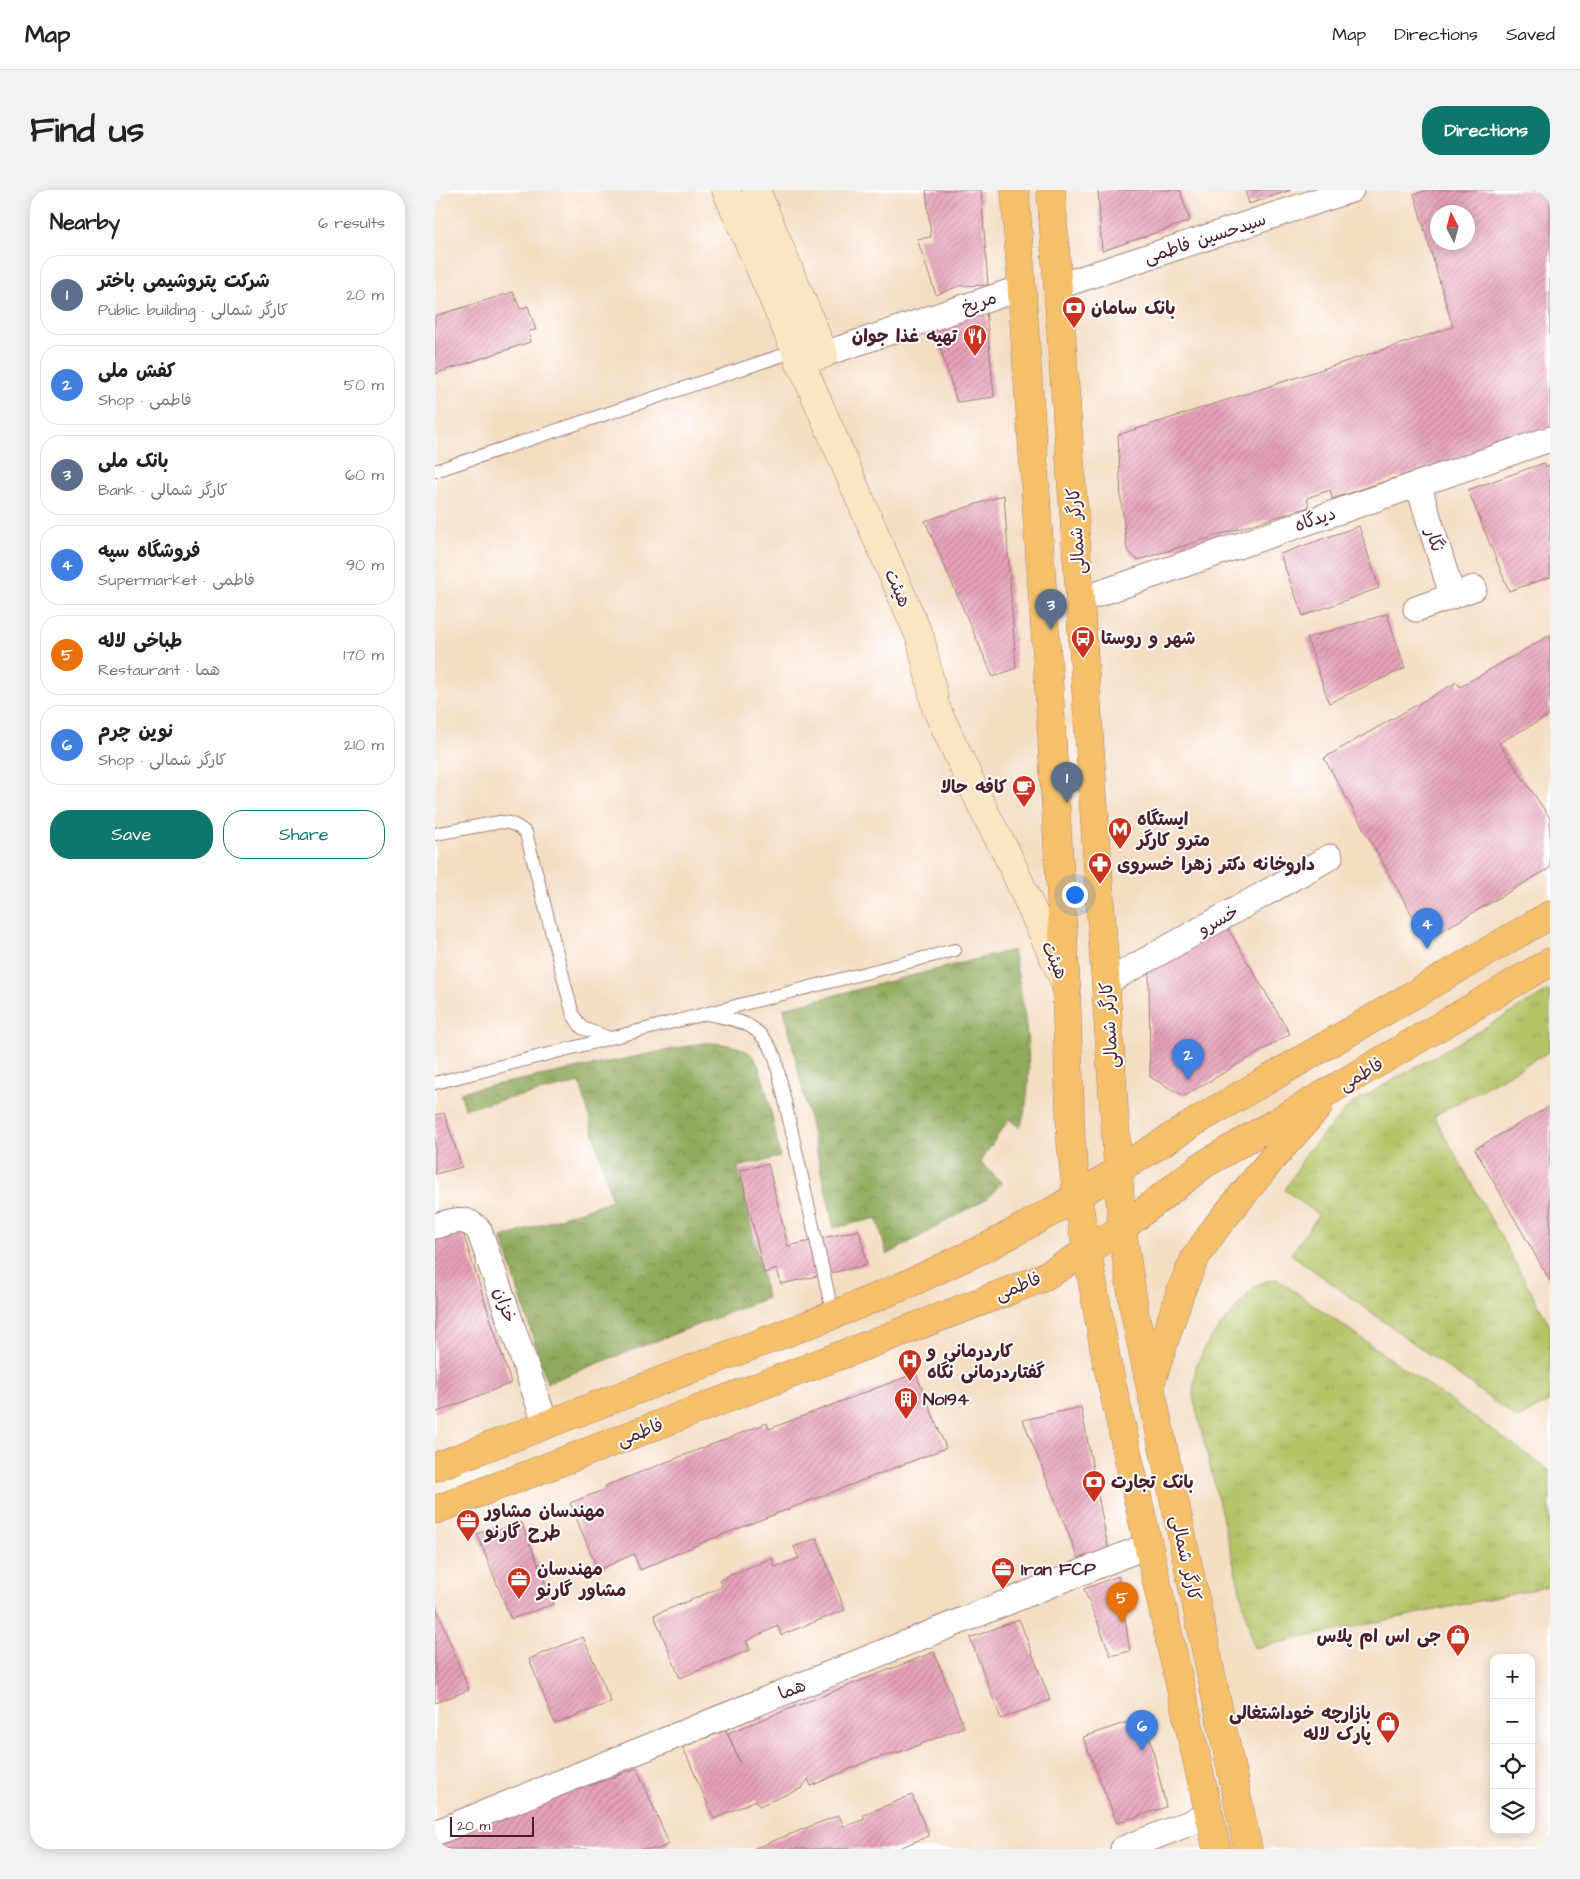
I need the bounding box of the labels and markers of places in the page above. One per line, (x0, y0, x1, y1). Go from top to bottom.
bank icon: بانک سامان (1061, 295, 1087, 329)
place label: بانک سامان (1091, 296, 1175, 321)
restaurant icon: تهیه غذا جوان (962, 323, 988, 357)
place label: تهیه غذا جوان (852, 324, 958, 349)
pin: 3 (1035, 589, 1067, 630)
bus stop icon: شهر و روستا (1070, 625, 1096, 659)
place label: شهر و روستا (1101, 626, 1195, 651)
pin: 1 (1051, 762, 1083, 803)
cafe icon: کافه حالا (1011, 774, 1037, 808)
place label: کافه حالا (941, 775, 1007, 800)
place label: ایستگاه مترو کارگر (1135, 807, 1210, 853)
metro station icon: ایستگاه مترو کارگر (1107, 816, 1133, 850)
pharmacy icon: داروخانه دکتر زهرا خسروی (1087, 851, 1113, 885)
place label: داروخانه دکتر زهرا خسروی (1117, 852, 1315, 877)
pin: 4 (1411, 908, 1443, 949)
pin: 2 (1172, 1039, 1204, 1080)
place label: کاردرمانی و گفتاردرمانی نگاه (925, 1339, 1045, 1385)
hospital icon: کاردرمانی و گفتاردرمانی نگاه (897, 1348, 923, 1382)
building icon: No194 (893, 1386, 919, 1420)
place label: No194 (923, 1387, 970, 1412)
bank icon: بانک تجارت (1081, 1469, 1107, 1503)
place label: بانک تجارت (1111, 1470, 1194, 1495)
place label: مهندسان مشاور طرح گارنو (483, 1499, 605, 1545)
office icon: مهندسان مشاور طرح گارنو (455, 1508, 481, 1542)
office icon: Iran FCP (990, 1556, 1016, 1590)
place label: مهندسان مشاور گارنو (535, 1557, 626, 1603)
place label: Iran FCP (1021, 1557, 1096, 1582)
office icon: مهندسان مشاور گارنو (506, 1566, 532, 1600)
pin: 5 (1106, 1582, 1138, 1623)
shop icon: جی اس ام پلاس (1445, 1623, 1471, 1657)
place label: جی اس ام پلاس (1316, 1624, 1441, 1650)
place label: بازارچه خوداشتغالی پارک لاله (1229, 1701, 1372, 1747)
pin: 6 (1126, 1710, 1158, 1751)
shop icon: بازارچه خوداشتغالی پارک لاله (1375, 1710, 1401, 1744)

